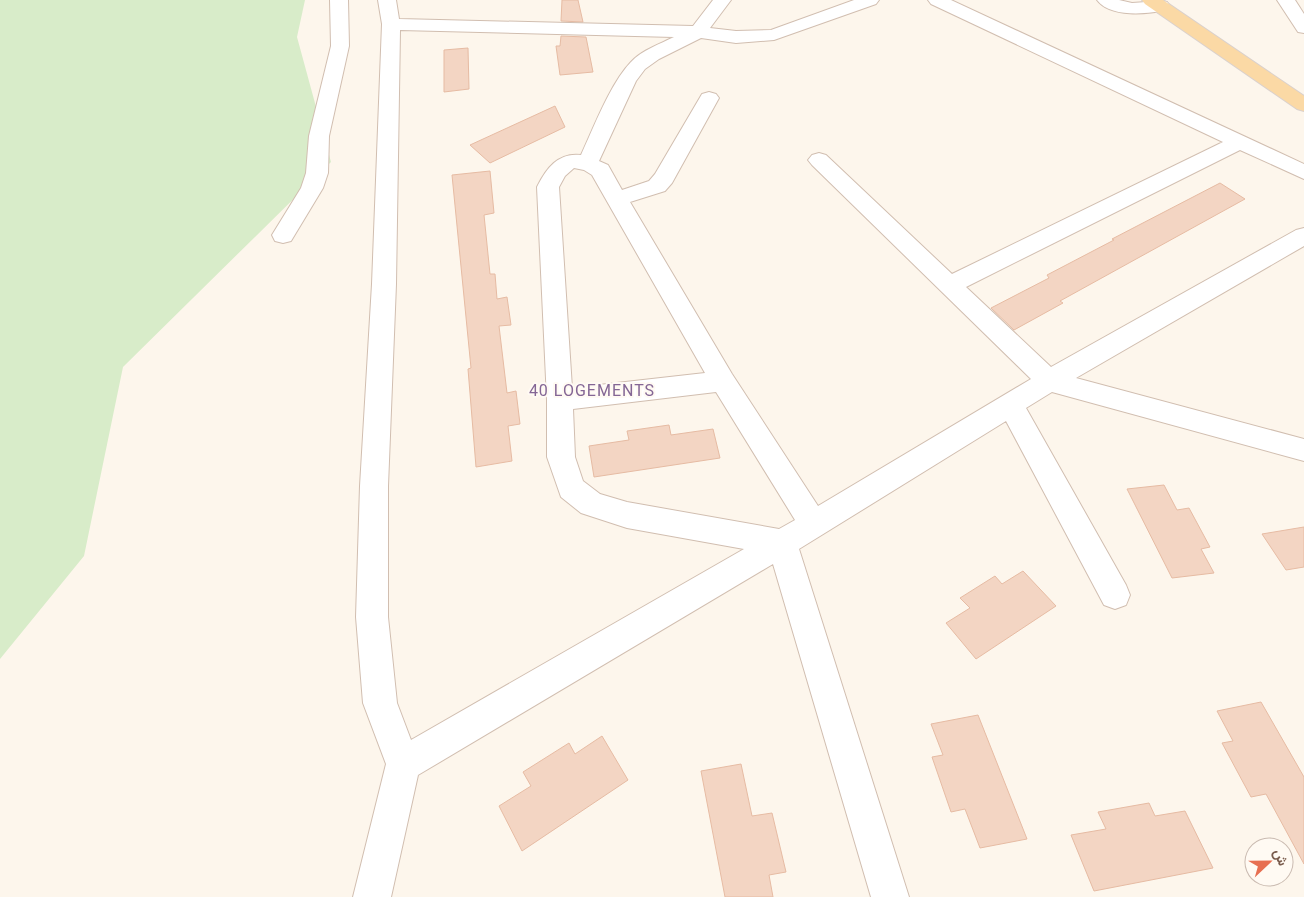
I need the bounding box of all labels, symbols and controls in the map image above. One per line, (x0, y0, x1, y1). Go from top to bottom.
district label: 40 LOGEMENTS (529, 381, 655, 400)
north arrow (1244, 837, 1294, 887)
text: ش (1270, 846, 1292, 868)

